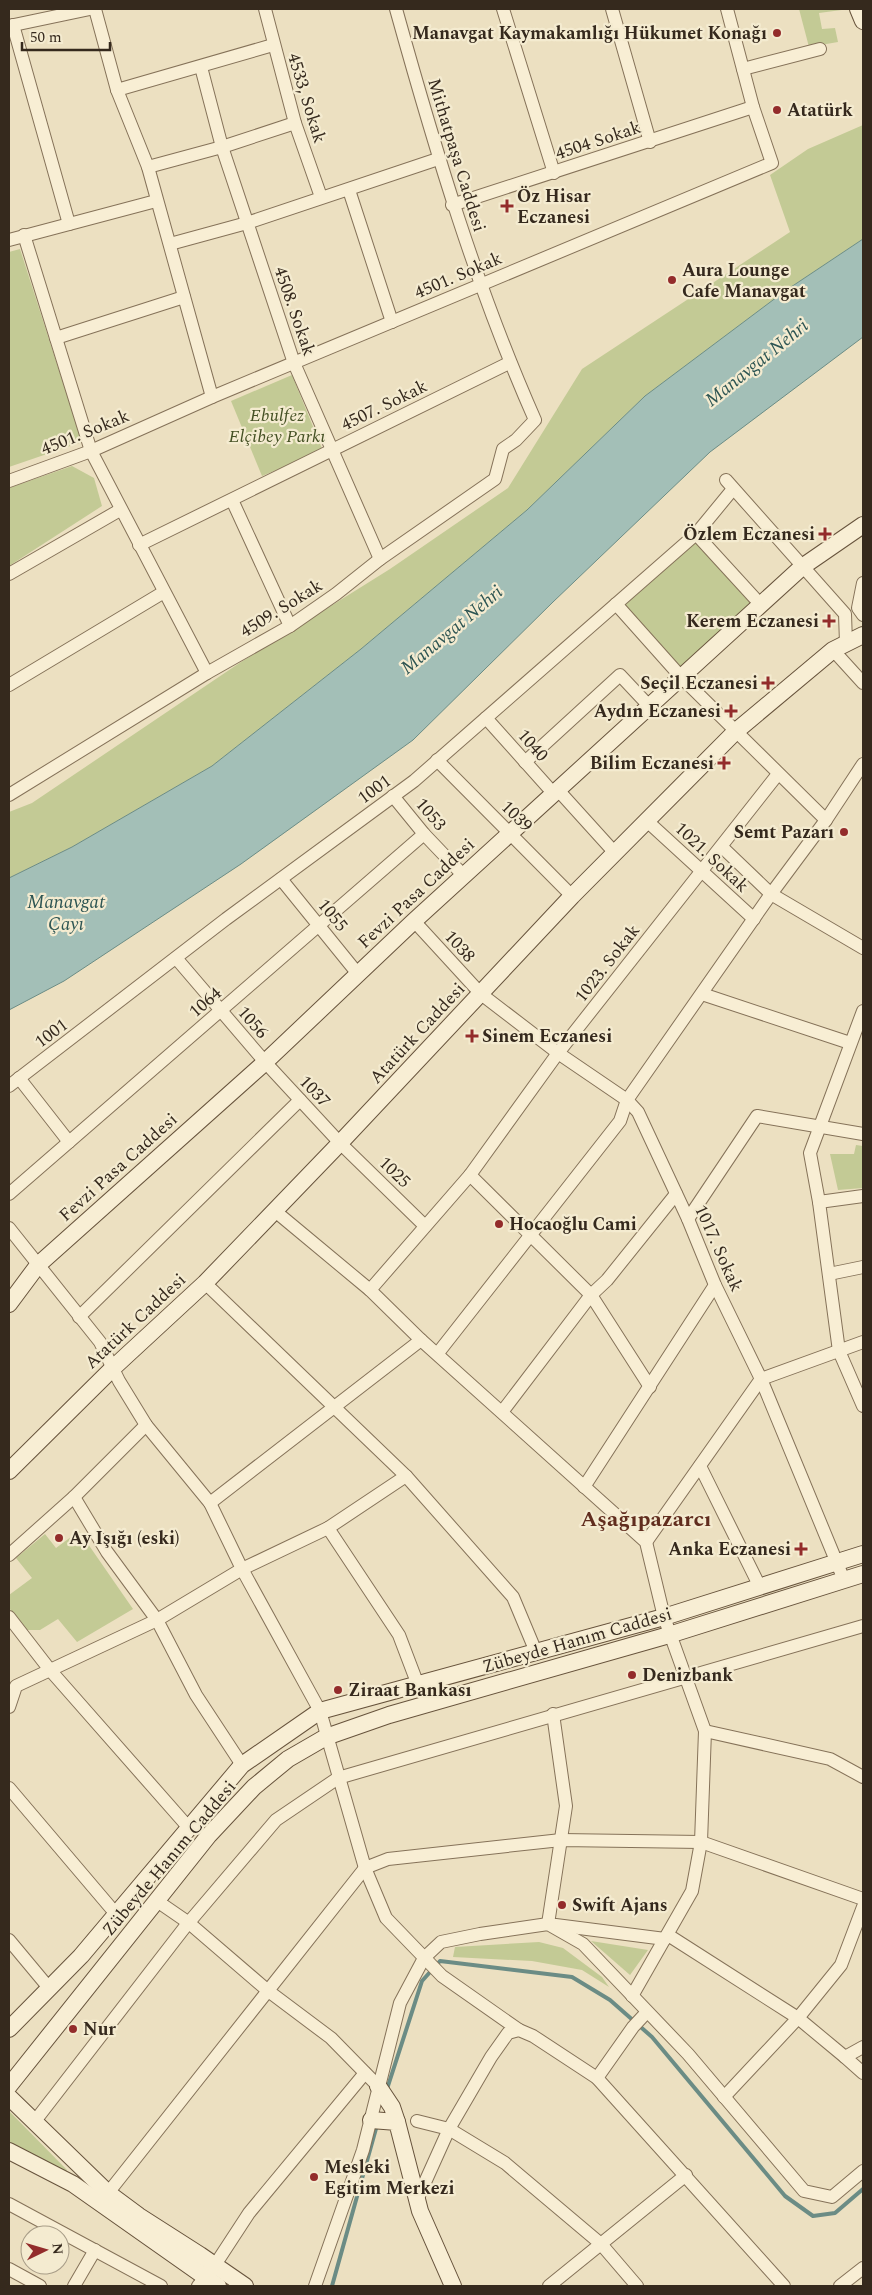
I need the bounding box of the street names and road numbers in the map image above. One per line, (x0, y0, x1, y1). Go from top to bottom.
street label: 4533, Sokak (280, 50, 333, 147)
street label: Mithatpaşa Caddesi (420, 75, 493, 235)
street label: 4504 Sokak (552, 114, 644, 167)
street label: 4501. Sokak (410, 245, 506, 306)
street label: 4508. Sokak (267, 263, 322, 360)
street label: 4507. Sokak (336, 373, 432, 438)
street label: 4501. Sokak (37, 402, 133, 462)
street label: 4509. Sokak (235, 572, 328, 645)
street label: 1040 (511, 723, 555, 768)
street label: 1001 (352, 768, 397, 811)
street label: 1053 (409, 792, 453, 837)
street label: 1039 (494, 794, 539, 839)
street label: 1021. Sokak (668, 816, 755, 899)
street label: Fevzi Pasa Caddesi (352, 832, 481, 955)
street label: 1055 (311, 893, 354, 938)
street label: 1023. Sokak (568, 918, 647, 1008)
street label: 1038 (438, 924, 482, 969)
street label: Atatürk Caddesi (363, 976, 472, 1090)
street label: 1064 (183, 980, 228, 1024)
street label: 1056 (231, 1000, 275, 1045)
street label: 1001 (29, 1012, 74, 1055)
street label: 1037 (292, 1069, 337, 1114)
street label: Fevzi Pasa Caddesi (53, 1107, 184, 1228)
street label: 1025 (372, 1150, 417, 1195)
street label: 1017. Sokak (687, 1200, 750, 1296)
street label: Atatürk Caddesi (78, 1267, 192, 1376)
street label: Zübeyde Hanım Caddesi (479, 1600, 675, 1680)
street label: Zübeyde Hanım Caddesi (96, 1775, 243, 1942)

